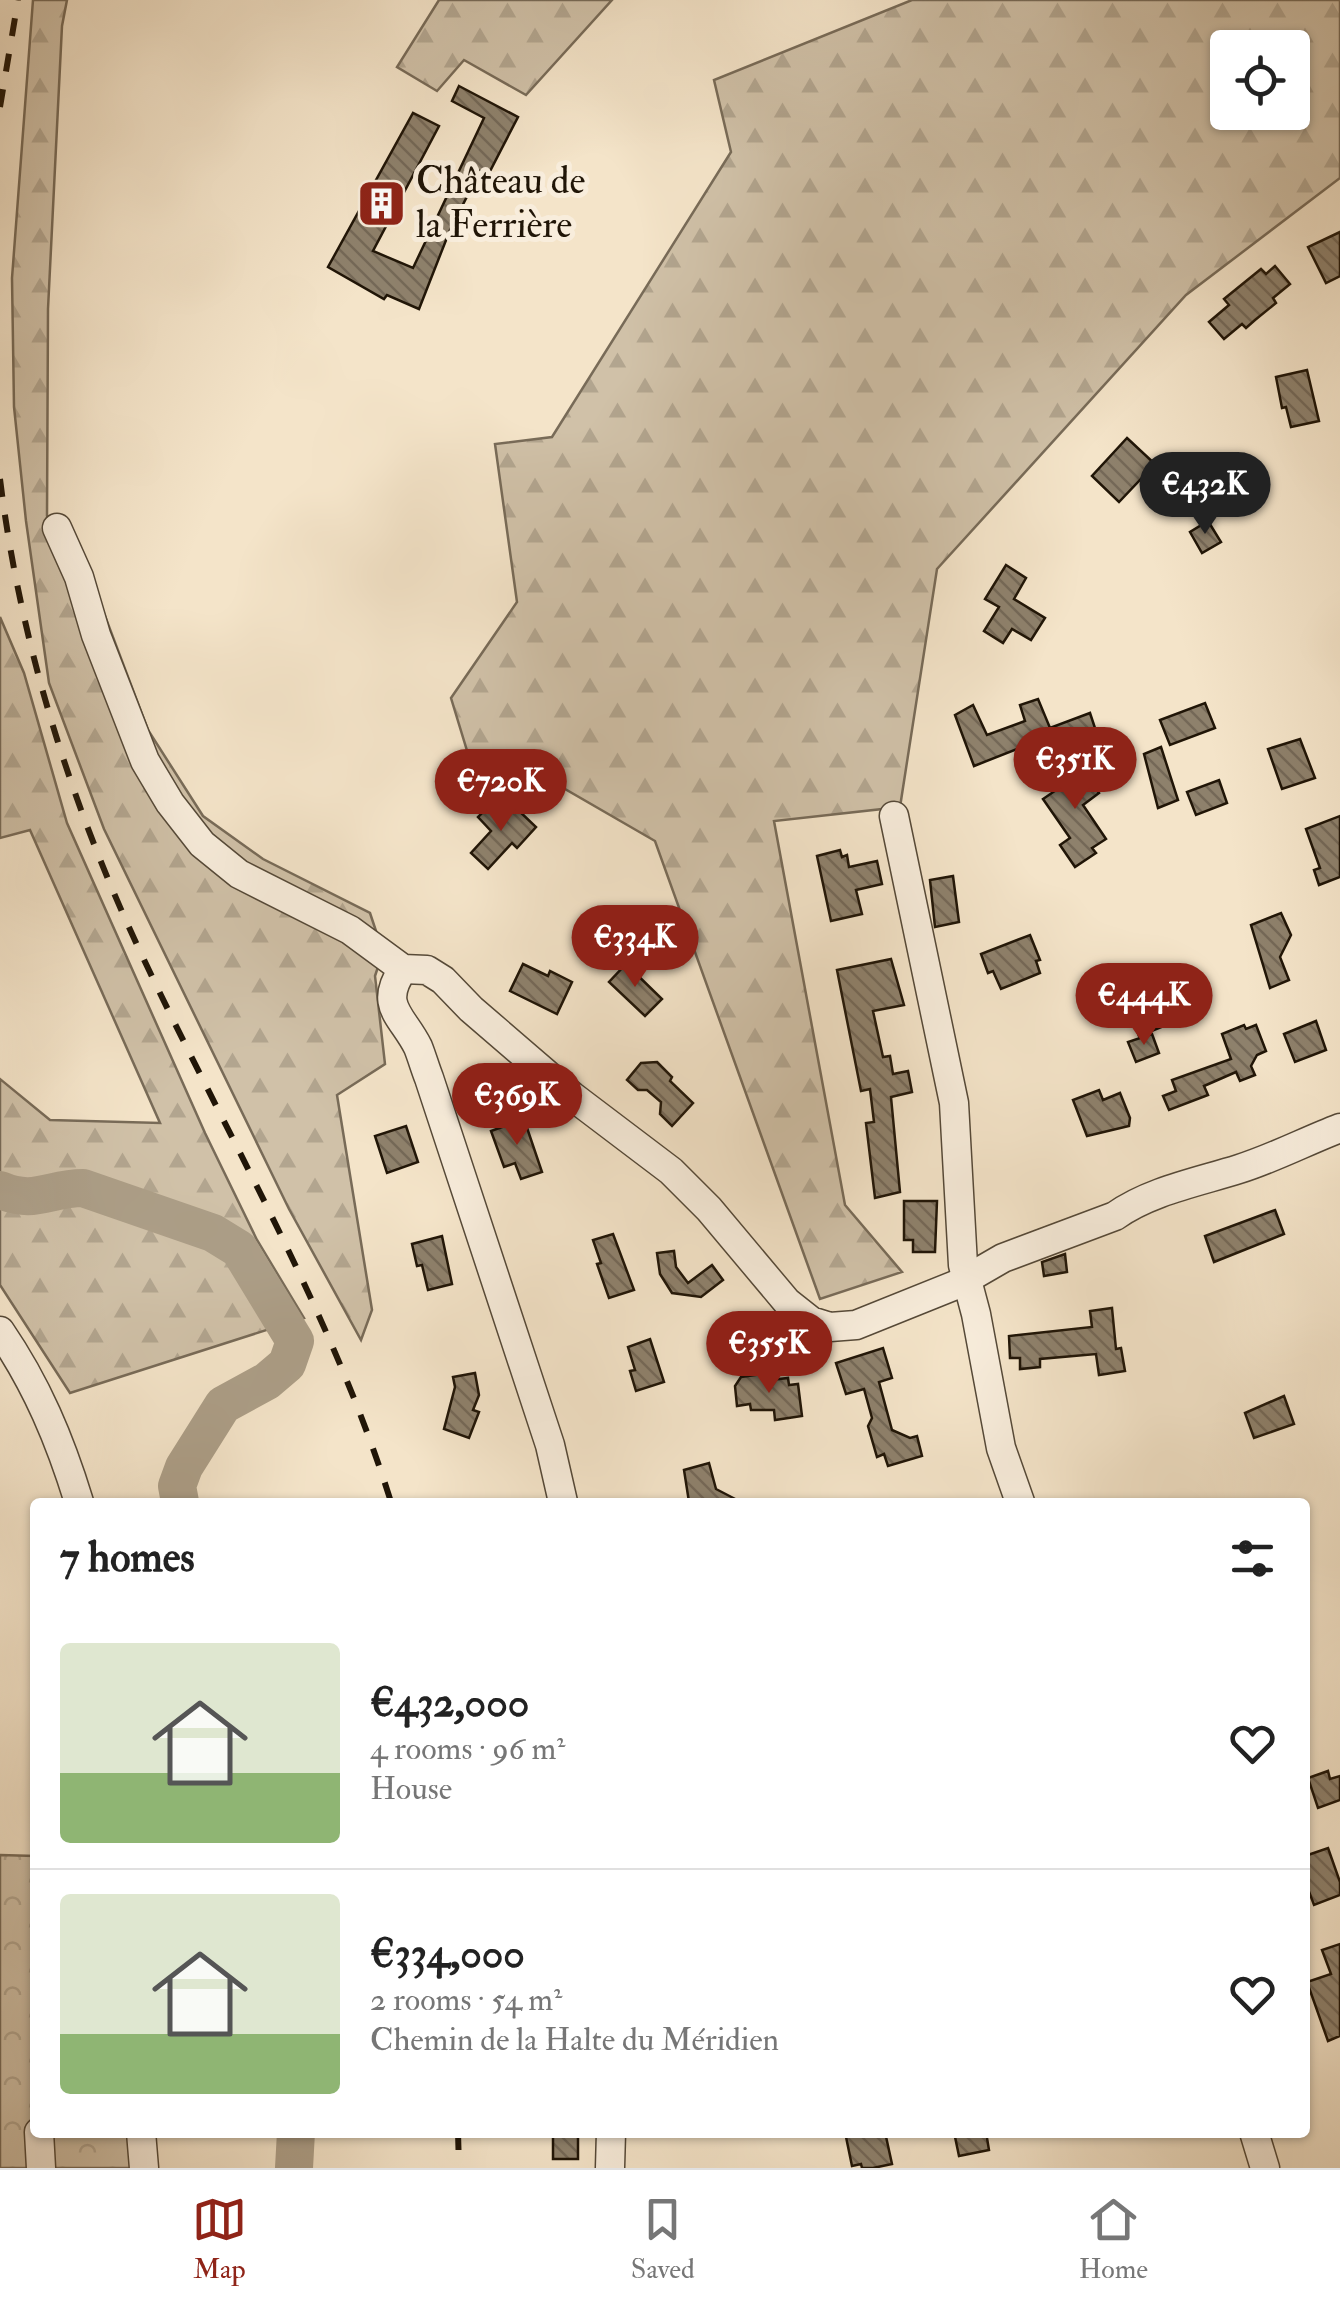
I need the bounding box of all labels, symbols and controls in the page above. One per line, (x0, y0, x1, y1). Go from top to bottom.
map controls (1210, 30, 1310, 130)
button: locate (1210, 30, 1310, 130)
place label: Château de la Ferrière (416, 157, 586, 249)
building icon: Château de la Ferrière (355, 177, 407, 229)
pin: €432K (1135, 452, 1275, 537)
text: €432K (1162, 464, 1248, 504)
pin: €351K (1005, 727, 1145, 812)
text: €351K (1036, 739, 1114, 779)
pin: €720K (431, 749, 571, 834)
text: €720K (457, 761, 545, 801)
pin: €334K (565, 905, 705, 990)
text: €334K (594, 917, 676, 957)
pin: €444K (1074, 963, 1214, 1048)
text: €444K (1098, 975, 1190, 1015)
pin: €369K (447, 1063, 587, 1148)
text: €369K (474, 1075, 560, 1115)
pin: €355K (699, 1311, 839, 1396)
text: €355K (728, 1323, 810, 1363)
icon: filters (1225, 1531, 1280, 1586)
text: 7 homes (60, 1532, 195, 1584)
text: €432,000 (370, 1677, 529, 1729)
icon: home (140, 1683, 260, 1803)
icon: heart (1225, 1716, 1280, 1771)
text: 4 rooms · 96 m² (370, 1729, 565, 1769)
text: House (370, 1769, 452, 1809)
text: €334,000 (370, 1928, 525, 1980)
icon: home (140, 1934, 260, 2054)
icon: heart (1225, 1967, 1280, 2022)
text: 2 rooms · 54 m² (370, 1980, 562, 2020)
text: Chemin de la Halte du Méridien (370, 2020, 779, 2060)
tab: Map (192, 2192, 247, 2287)
tab: Saved (631, 2192, 695, 2287)
tab: Home (1079, 2192, 1148, 2287)

